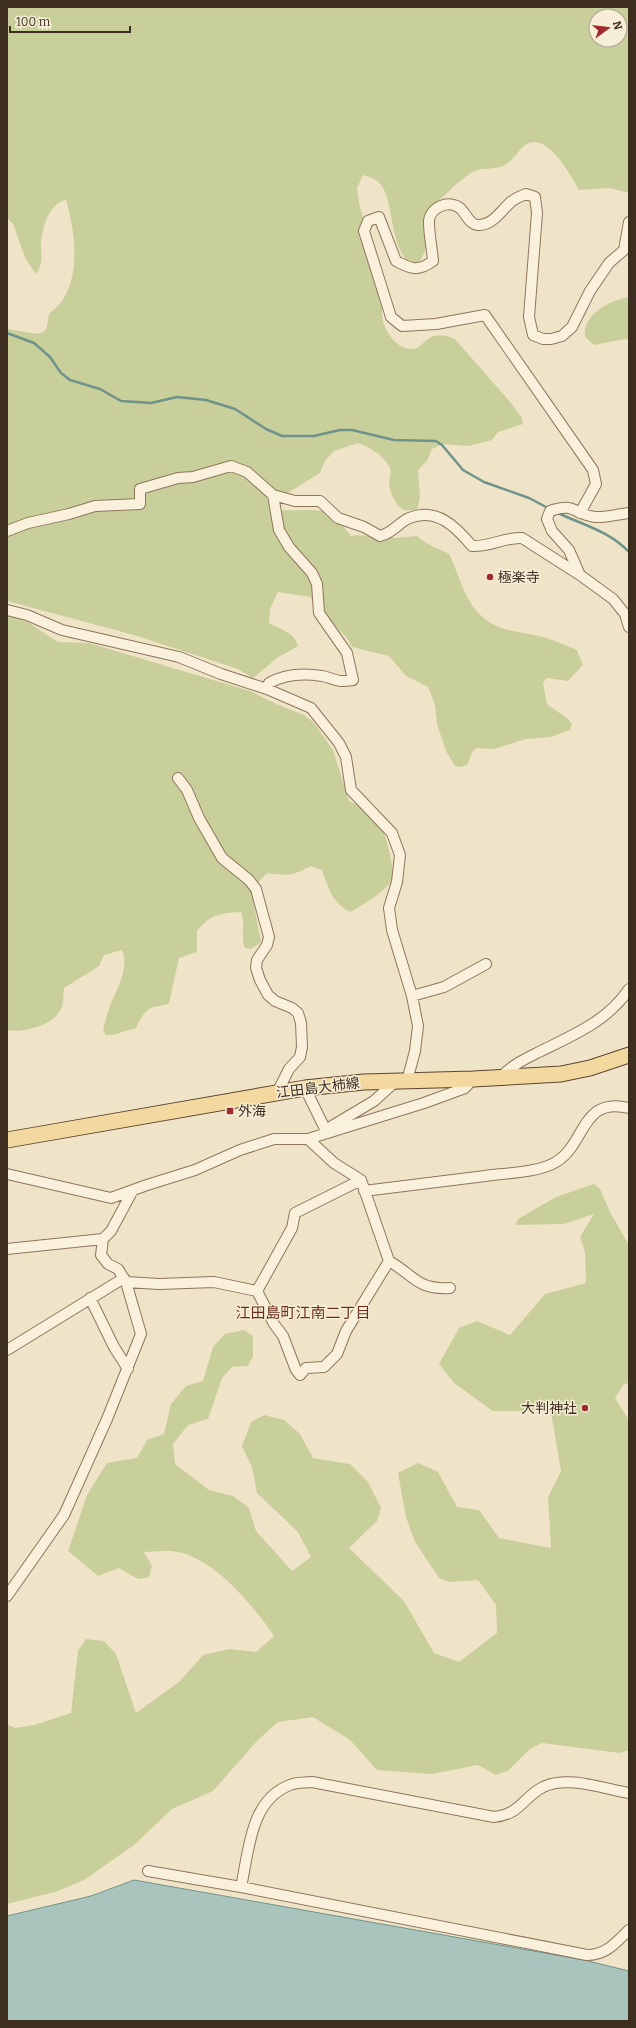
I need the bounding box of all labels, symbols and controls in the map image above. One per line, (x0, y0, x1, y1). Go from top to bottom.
scale bar (10, 8, 130, 34)
north arrow (588, 8, 628, 48)
text: 100 m (16, 15, 51, 29)
text: N (610, 20, 625, 32)
place label: 極楽寺 (498, 569, 540, 586)
marker: 極楽寺 (485, 572, 495, 582)
street label: 江田島大柿線 (275, 1074, 361, 1102)
place label: 外海 (238, 1103, 266, 1120)
marker: 外海 (225, 1106, 235, 1116)
district label: 江田島町江南二丁目 (235, 1304, 371, 1322)
place label: 大判神社 (521, 1400, 577, 1417)
marker: 大判神社 (580, 1403, 590, 1413)

